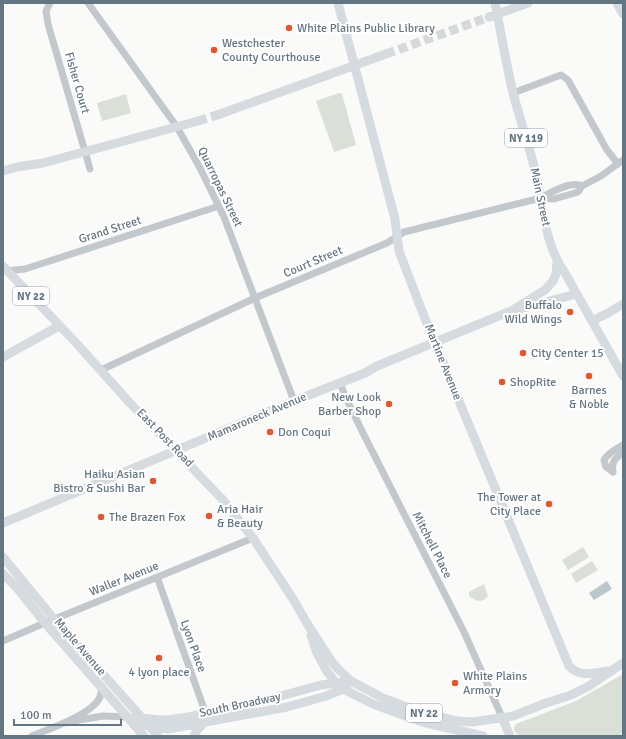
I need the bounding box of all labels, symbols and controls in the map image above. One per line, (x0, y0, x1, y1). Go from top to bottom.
place label: White Plains Public Library (297, 21, 435, 36)
marker: White Plains Public Library (284, 23, 294, 33)
place label: Westchester County Courthouse (222, 36, 320, 65)
marker: Westchester County Courthouse (209, 45, 219, 55)
street label: Fisher Court (61, 51, 93, 115)
road number: NY 119 (505, 129, 547, 147)
street label: Quarropas Street (194, 145, 246, 229)
street label: Main Street (526, 166, 554, 228)
street label: Grand Street (77, 213, 143, 247)
street label: Court Street (281, 243, 345, 281)
road number: NY 22 (13, 287, 49, 305)
place label: Buffalo Wild Wings (505, 298, 562, 327)
marker: Buffalo Wild Wings (565, 307, 575, 317)
street label: Martine Avenue (421, 322, 465, 402)
place label: City Center 15 (531, 346, 604, 361)
marker: City Center 15 (518, 348, 528, 358)
marker: Barnes & Noble (584, 371, 594, 381)
place label: ShopRite (510, 375, 556, 390)
marker: ShopRite (497, 377, 507, 387)
place label: Barnes & Noble (569, 383, 609, 412)
street label: Mamaroneck Avenue (205, 389, 309, 445)
place label: New Look Barber Shop (318, 390, 381, 419)
marker: New Look Barber Shop (384, 399, 394, 409)
street label: East Post Road (133, 406, 197, 470)
place label: Don Coqui (278, 425, 331, 440)
marker: Don Coqui (265, 427, 275, 437)
place label: Haiku Asian Bistro & Sushi Bar (53, 467, 146, 496)
marker: Haiku Asian Bistro & Sushi Bar (148, 476, 158, 486)
place label: The Tower at City Place (477, 490, 541, 519)
marker: The Tower at City Place (544, 499, 554, 509)
place label: Aria Hair & Beauty (217, 502, 263, 531)
street label: Mitchell Place (409, 509, 455, 581)
place label: The Brazen Fox (109, 510, 186, 525)
marker: Aria Hair & Beauty (204, 511, 214, 521)
marker: The Brazen Fox (96, 512, 106, 522)
street label: Waller Avenue (87, 558, 161, 600)
street label: Maple Avenue (51, 615, 109, 679)
street label: Lyon Place (177, 618, 209, 674)
marker: 4 lyon place (154, 653, 164, 663)
place label: 4 lyon place (129, 665, 189, 680)
place label: White Plains Armory (463, 669, 527, 698)
marker: White Plains Armory (450, 678, 460, 688)
street label: South Broadway (198, 689, 282, 721)
scale bar (14, 701, 121, 727)
road number: NY 22 (406, 704, 442, 722)
text: 100 m (20, 708, 52, 723)

